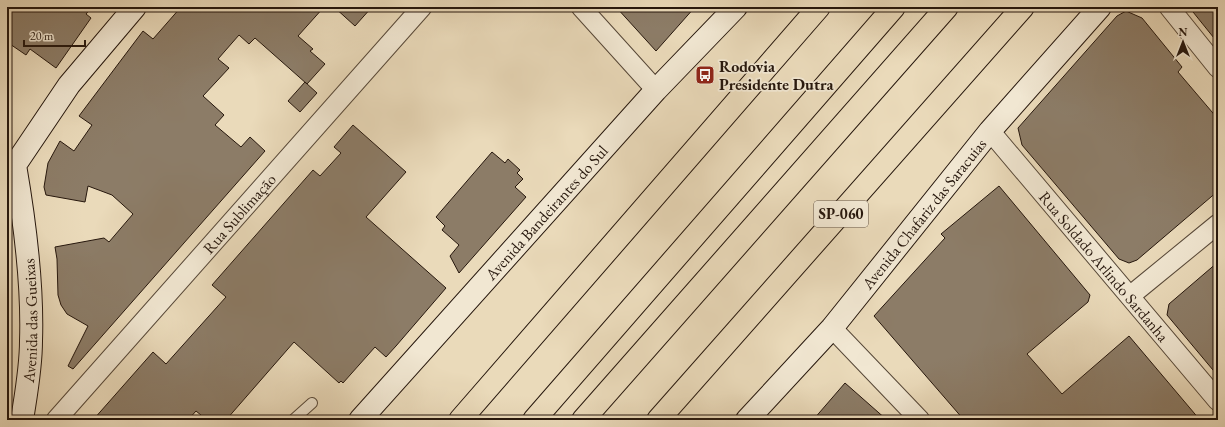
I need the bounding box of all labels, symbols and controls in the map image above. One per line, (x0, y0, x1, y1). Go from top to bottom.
scale bar (24, 22, 85, 48)
north arrow (1163, 22, 1203, 62)
text: N (1179, 25, 1188, 39)
text: 20 m (30, 28, 54, 44)
place label: Rodovia Presidente Dutra (719, 56, 835, 95)
bus stop icon: Rodovia Presidente Dutra (694, 64, 716, 86)
street label: Avenida Chafariz das Saracuias (857, 134, 991, 294)
street label: Avenida Bandeirantes do Sul (480, 141, 613, 285)
street label: Rua Sublimação (198, 169, 281, 258)
street label: Rua Soldado Arlindo Sardanha (1034, 187, 1174, 347)
road number: SP-060 (814, 201, 868, 227)
street label: Avenida das Gueixas (18, 258, 42, 385)

